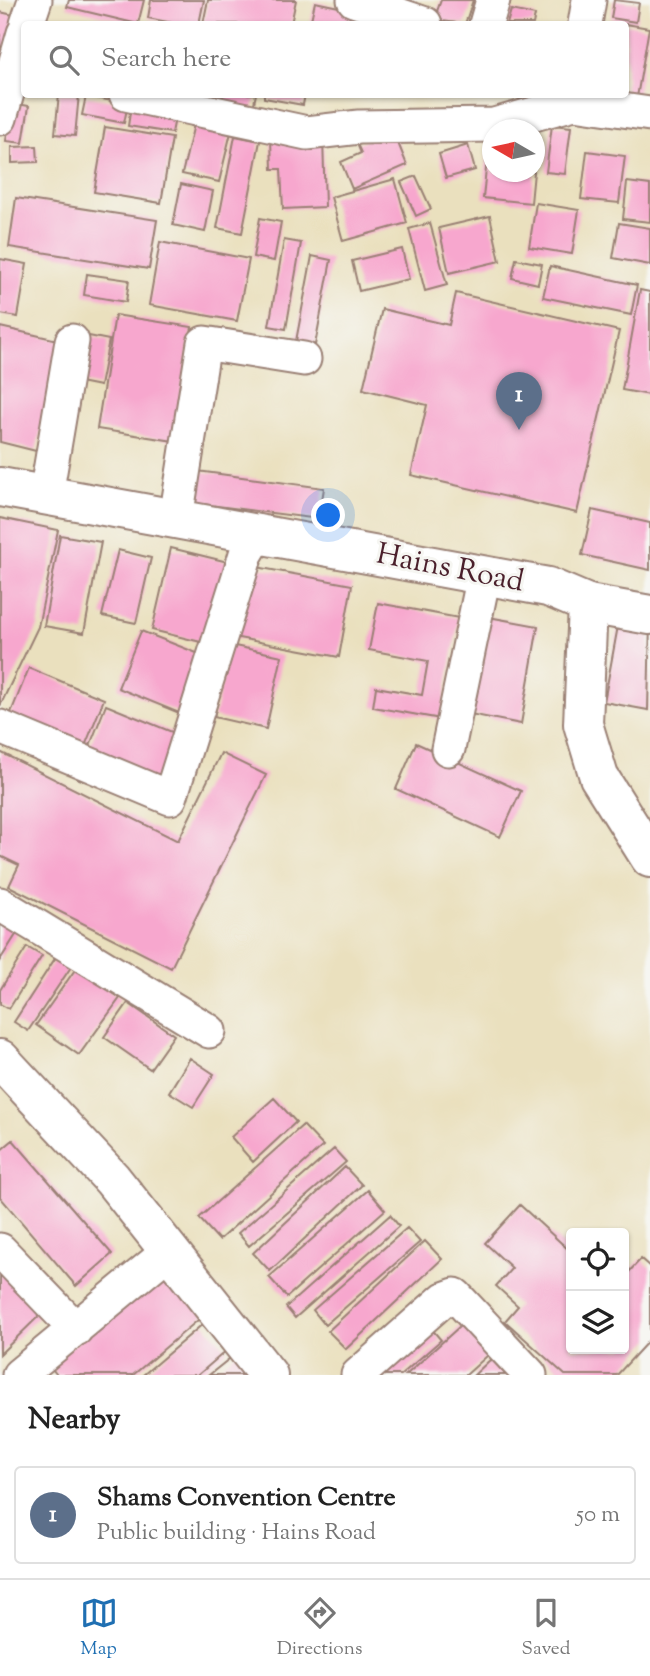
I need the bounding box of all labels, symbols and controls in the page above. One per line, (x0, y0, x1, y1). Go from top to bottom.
search box (21, 21, 629, 98)
icon: search (45, 41, 83, 79)
text: Search here (101, 41, 231, 78)
north arrow (482, 119, 545, 182)
pin: 1 (496, 372, 542, 430)
your location (311, 498, 345, 532)
street label: Hains Road (373, 534, 527, 604)
map controls (566, 1228, 629, 1354)
button: locate (566, 1228, 629, 1291)
button: layers (566, 1291, 629, 1354)
text: Nearby (28, 1399, 120, 1442)
text: Shams Convention Centre (97, 1480, 396, 1517)
text: 1 (49, 1499, 57, 1532)
text: 50 m (576, 1499, 620, 1532)
text: Public building · Hains Road (97, 1517, 376, 1550)
tab: Map (80, 1594, 118, 1663)
tab: Directions (277, 1594, 362, 1663)
tab: Saved (522, 1594, 570, 1663)

